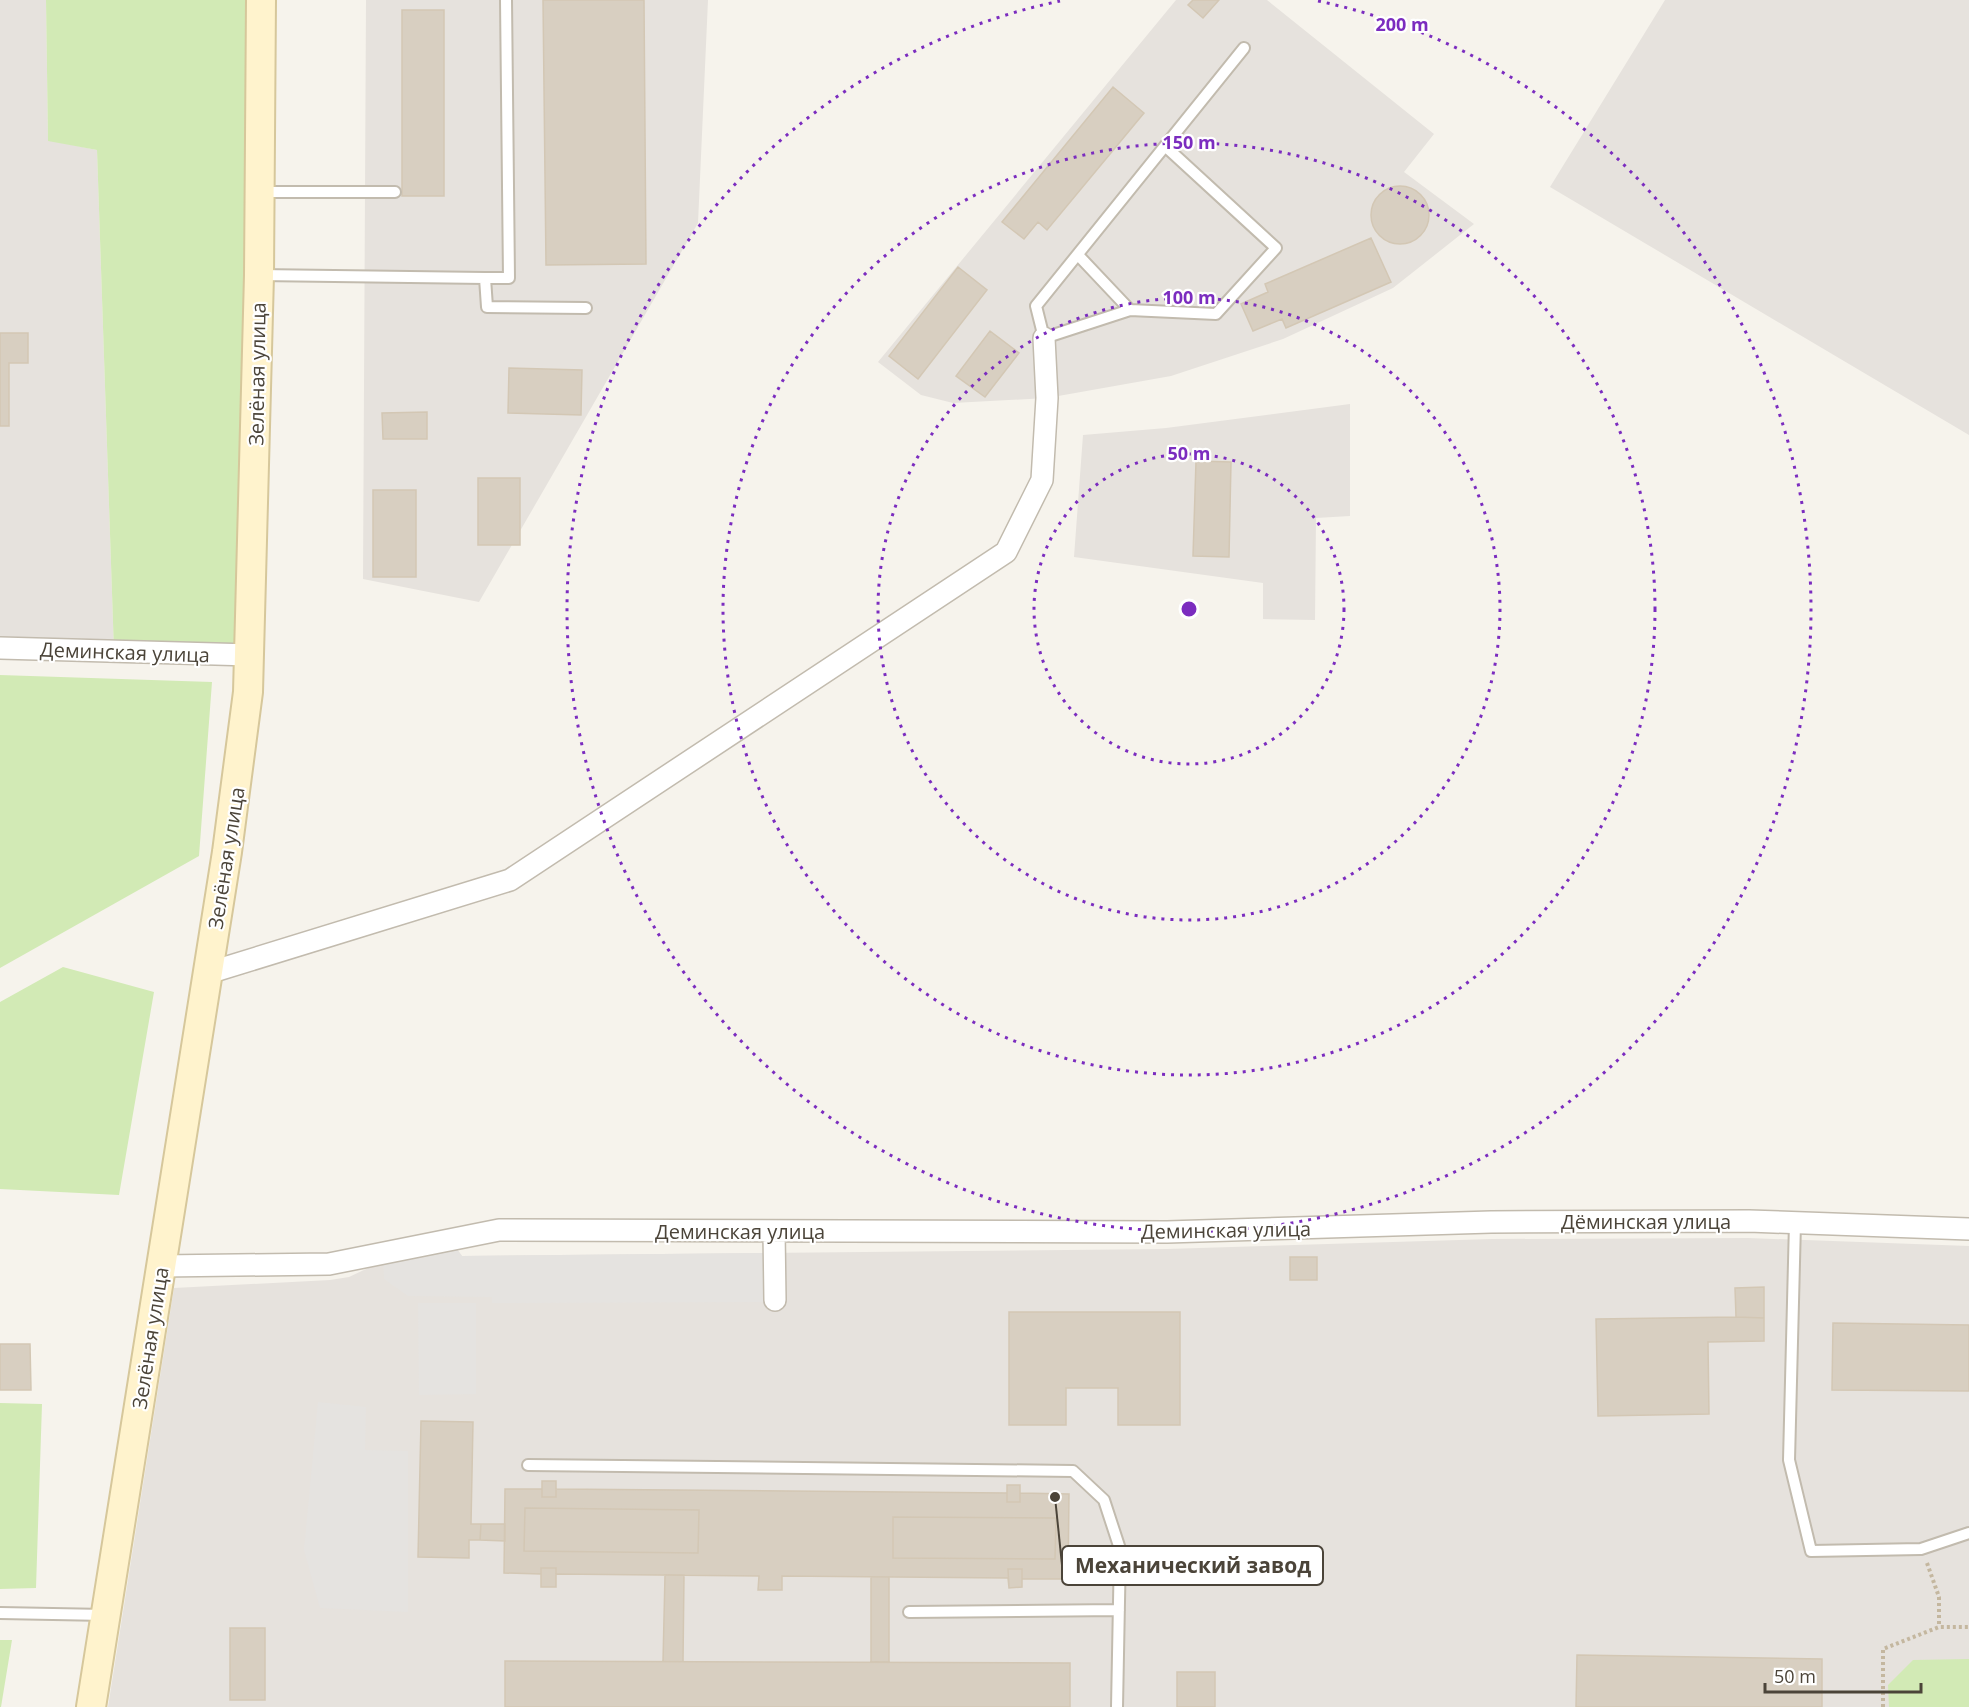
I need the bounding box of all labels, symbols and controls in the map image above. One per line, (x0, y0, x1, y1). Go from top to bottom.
text: 200 m (1375, 12, 1429, 36)
text: 150 m (1162, 130, 1216, 154)
text: 100 m (1162, 285, 1216, 309)
street label: Зелёная улица (242, 302, 272, 446)
text: 50 m (1168, 441, 1210, 465)
centre of rings (1179, 599, 1199, 619)
street label: Деминская улица (40, 636, 210, 668)
street label: Зелёная улица (201, 785, 251, 931)
street label: Дёминская улица (1561, 1208, 1731, 1235)
street label: Деминская улица (1141, 1215, 1311, 1245)
street label: Деминская улица (655, 1218, 825, 1245)
street label: Зелёная улица (125, 1265, 175, 1411)
callout: Механический завод (1062, 1546, 1323, 1585)
text: Механический завод (1075, 1551, 1311, 1579)
scale bar (1765, 1656, 1921, 1694)
text: 50 m (1774, 1664, 1816, 1688)

